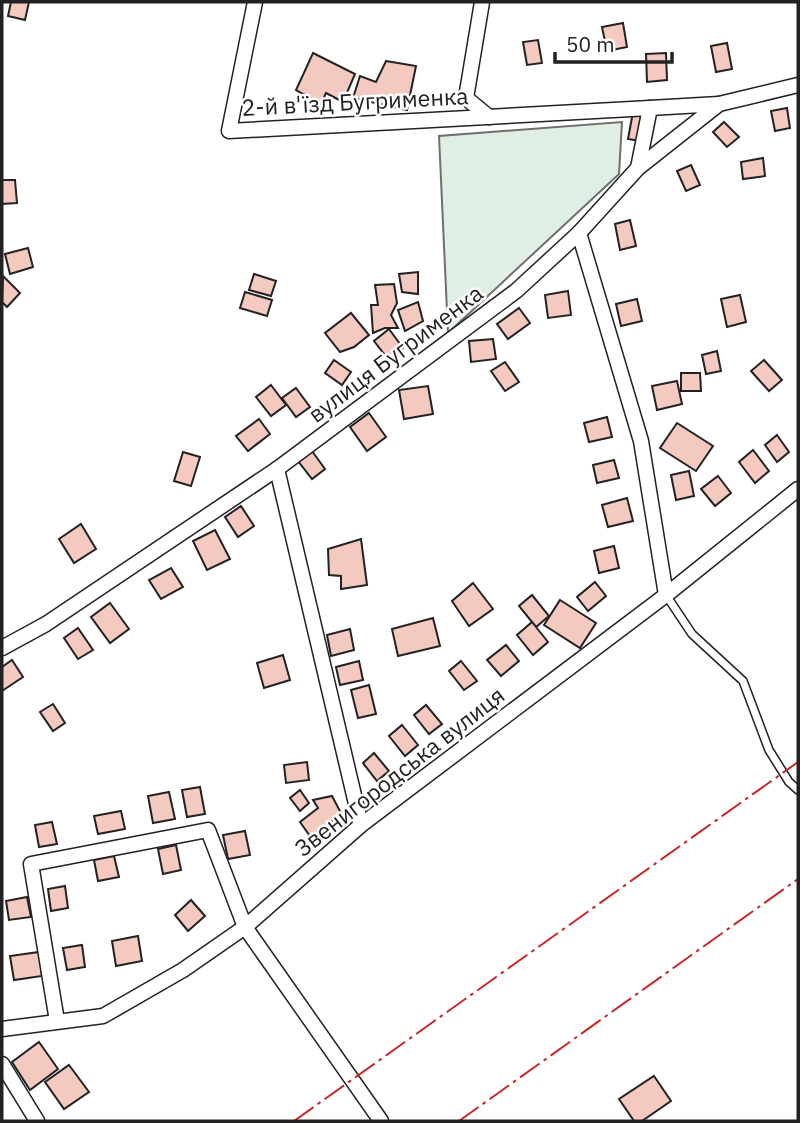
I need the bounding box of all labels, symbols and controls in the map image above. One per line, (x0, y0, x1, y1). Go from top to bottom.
scale bar (555, 21, 672, 65)
text: 50 m (566, 30, 615, 58)
street label: 2-й в'їзд Бугрименка (241, 80, 469, 122)
street label: вулиця Бугрименка (302, 277, 488, 429)
street label: Звенигородська вулиця (288, 680, 510, 862)

